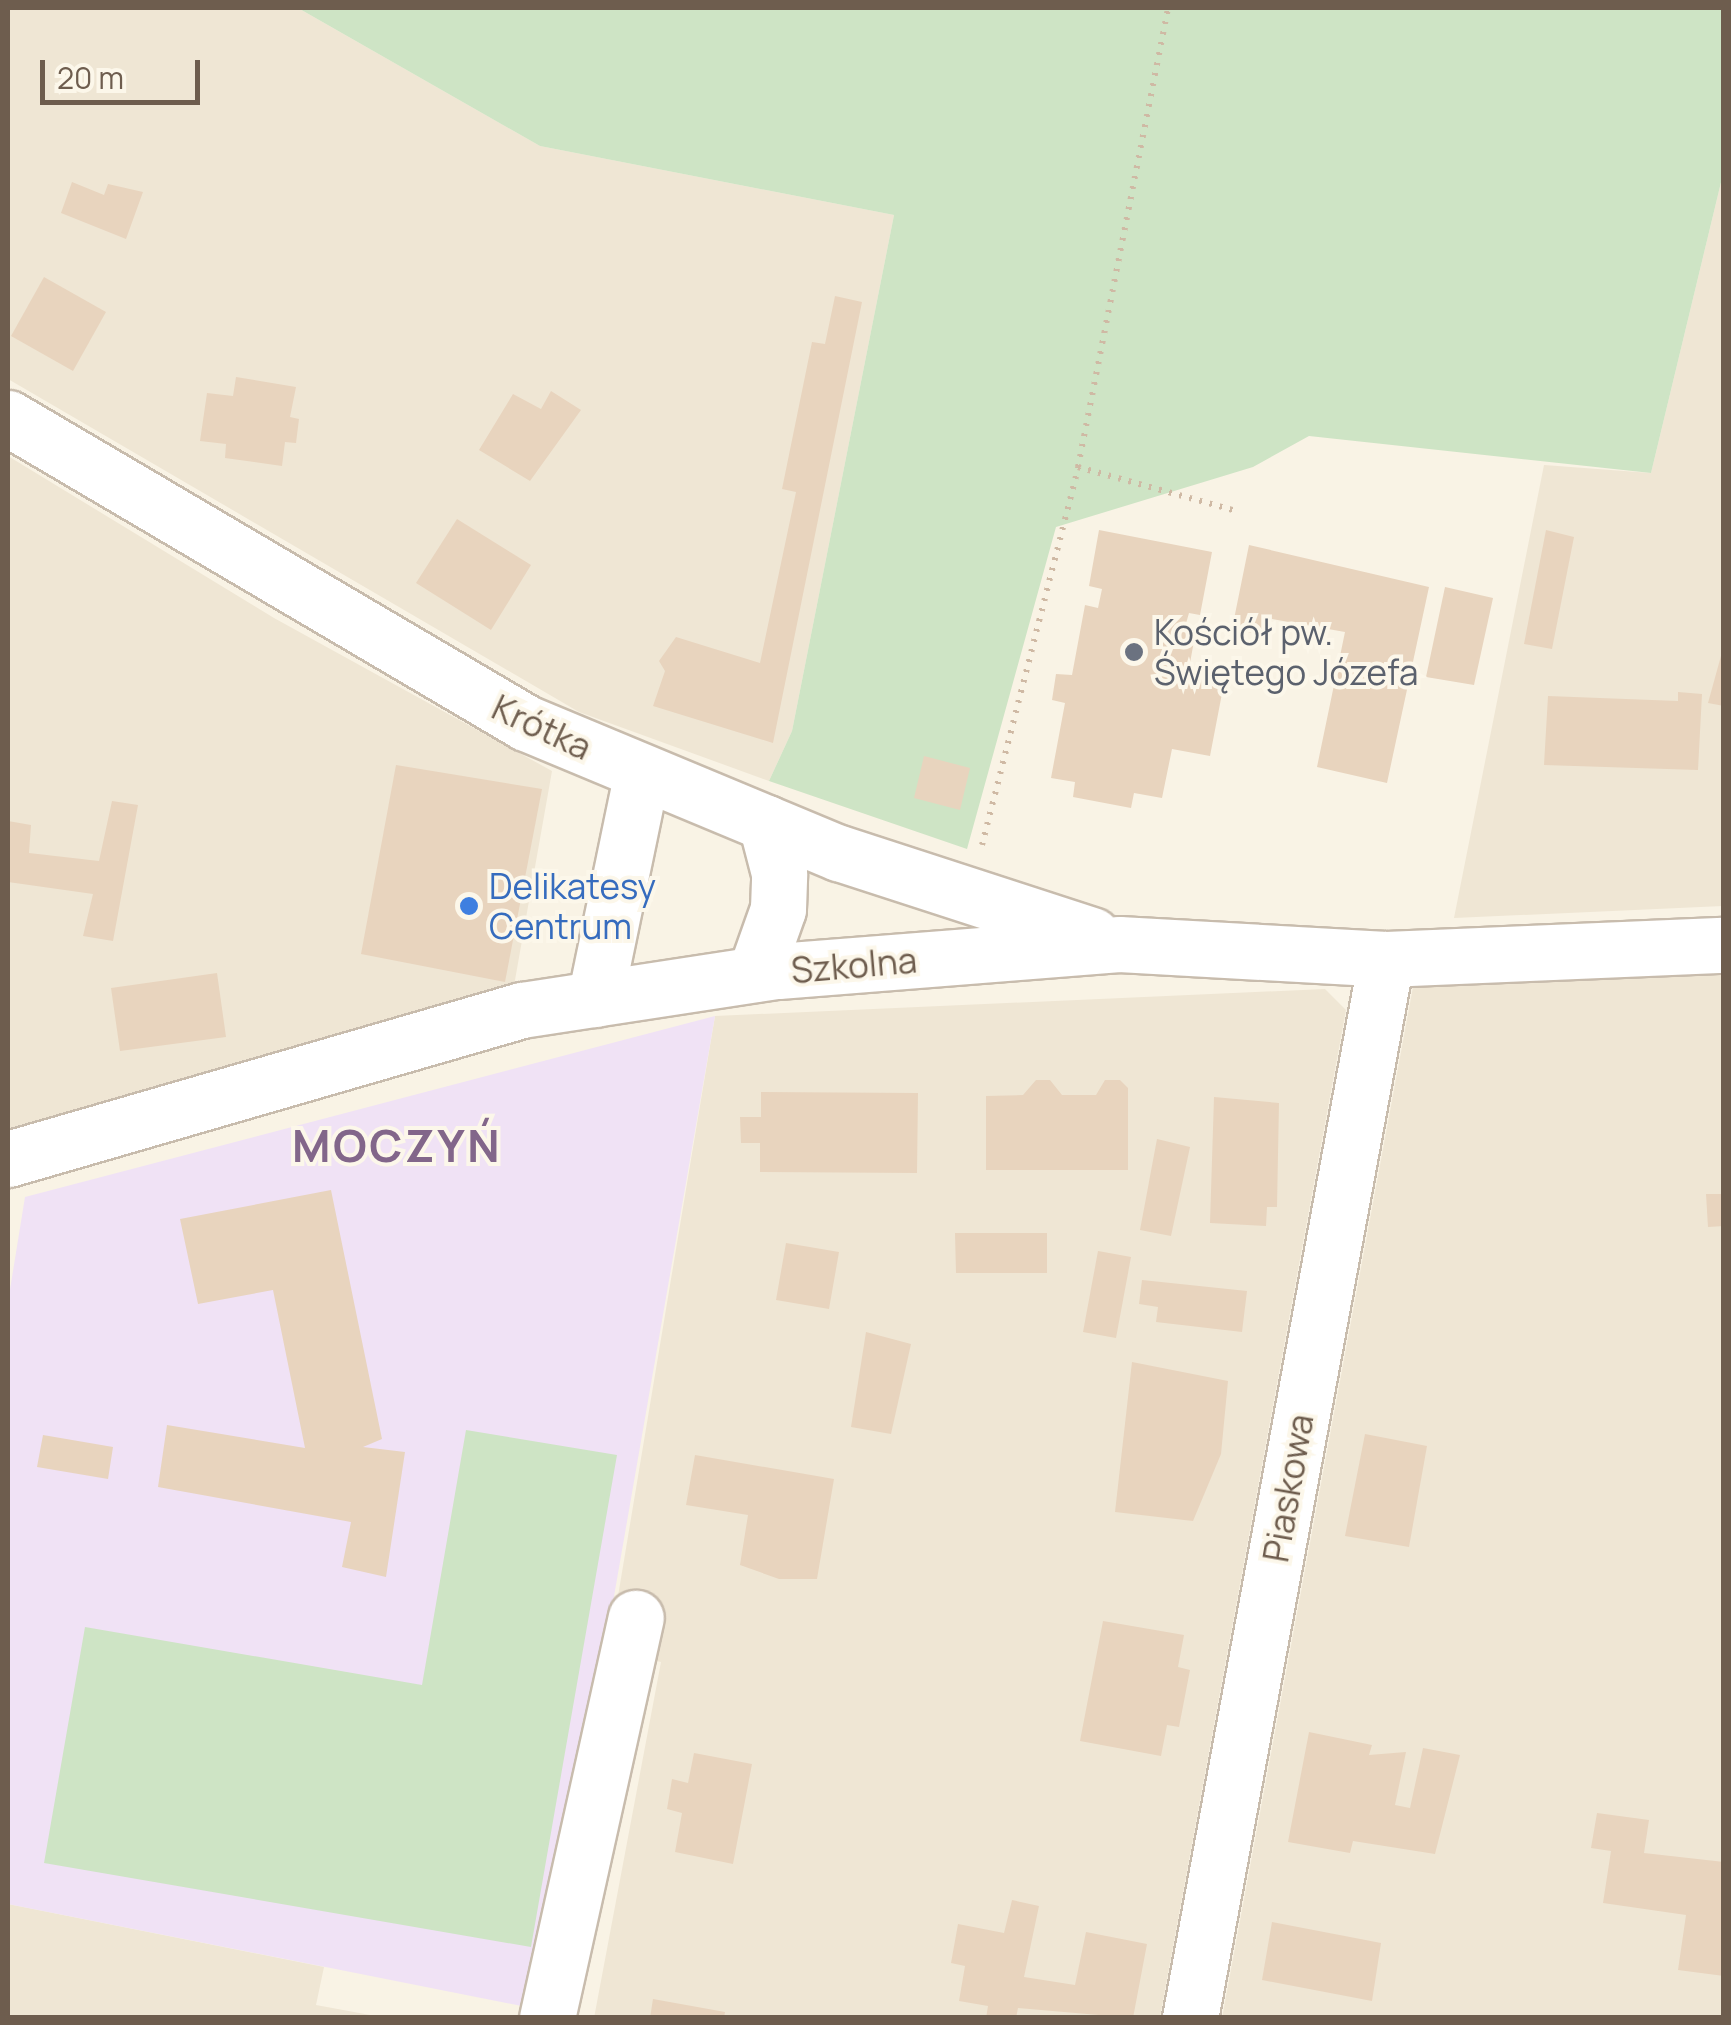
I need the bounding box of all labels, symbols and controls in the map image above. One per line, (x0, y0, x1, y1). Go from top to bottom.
scale bar (45, 40, 205, 102)
text: 20 m (57, 57, 124, 98)
place label: Kościół pw. Świętego Józefa (1154, 611, 1418, 693)
marker: Kościół pw. Świętego Józefa (1123, 641, 1145, 663)
street label: Krótka (486, 686, 598, 768)
place label: Delikatesy Centrum (489, 865, 656, 947)
marker: Delikatesy Centrum (458, 895, 480, 917)
street label: Szkolna (789, 939, 919, 991)
district label: MOCZYŃ (292, 1119, 502, 1173)
street label: Piaskowa (1254, 1411, 1322, 1565)

